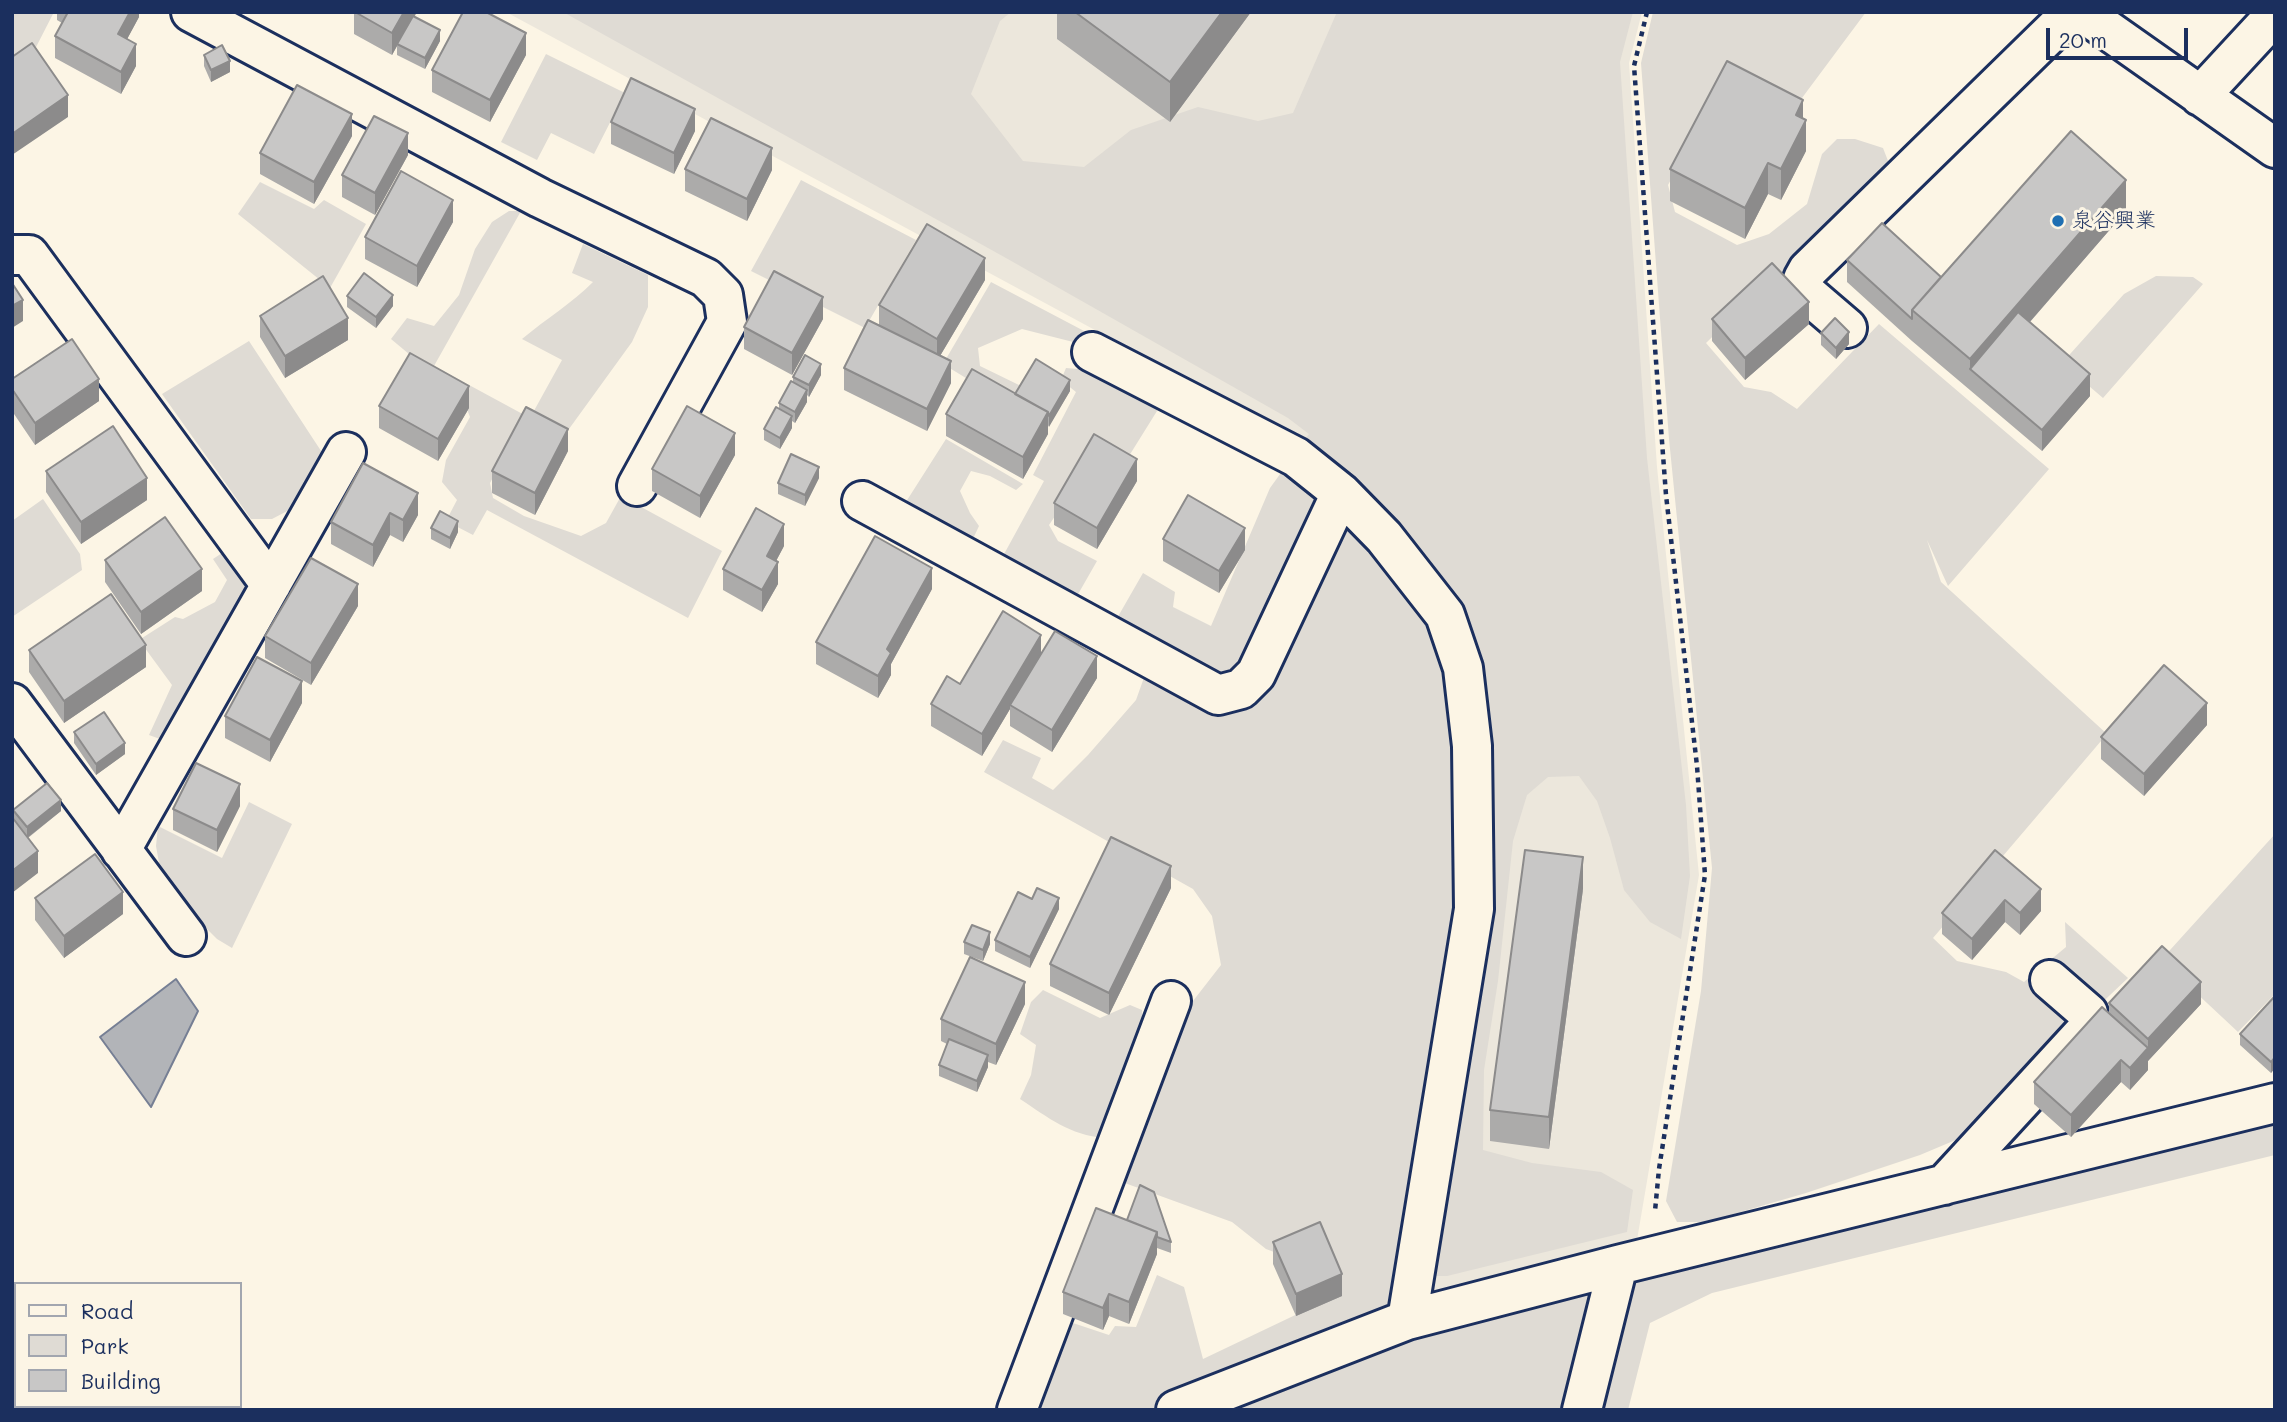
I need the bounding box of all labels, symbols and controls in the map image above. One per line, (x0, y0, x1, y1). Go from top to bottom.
scale bar (2049, 14, 2191, 58)
text: 20 m (2059, 26, 2107, 53)
place label: 泉谷興業 (2072, 208, 2156, 234)
marker: 泉谷興業 (2050, 213, 2066, 229)
legend (14, 1282, 242, 1408)
text: Road (81, 1297, 133, 1324)
text: Park (81, 1332, 129, 1359)
text: Building (81, 1367, 161, 1394)

